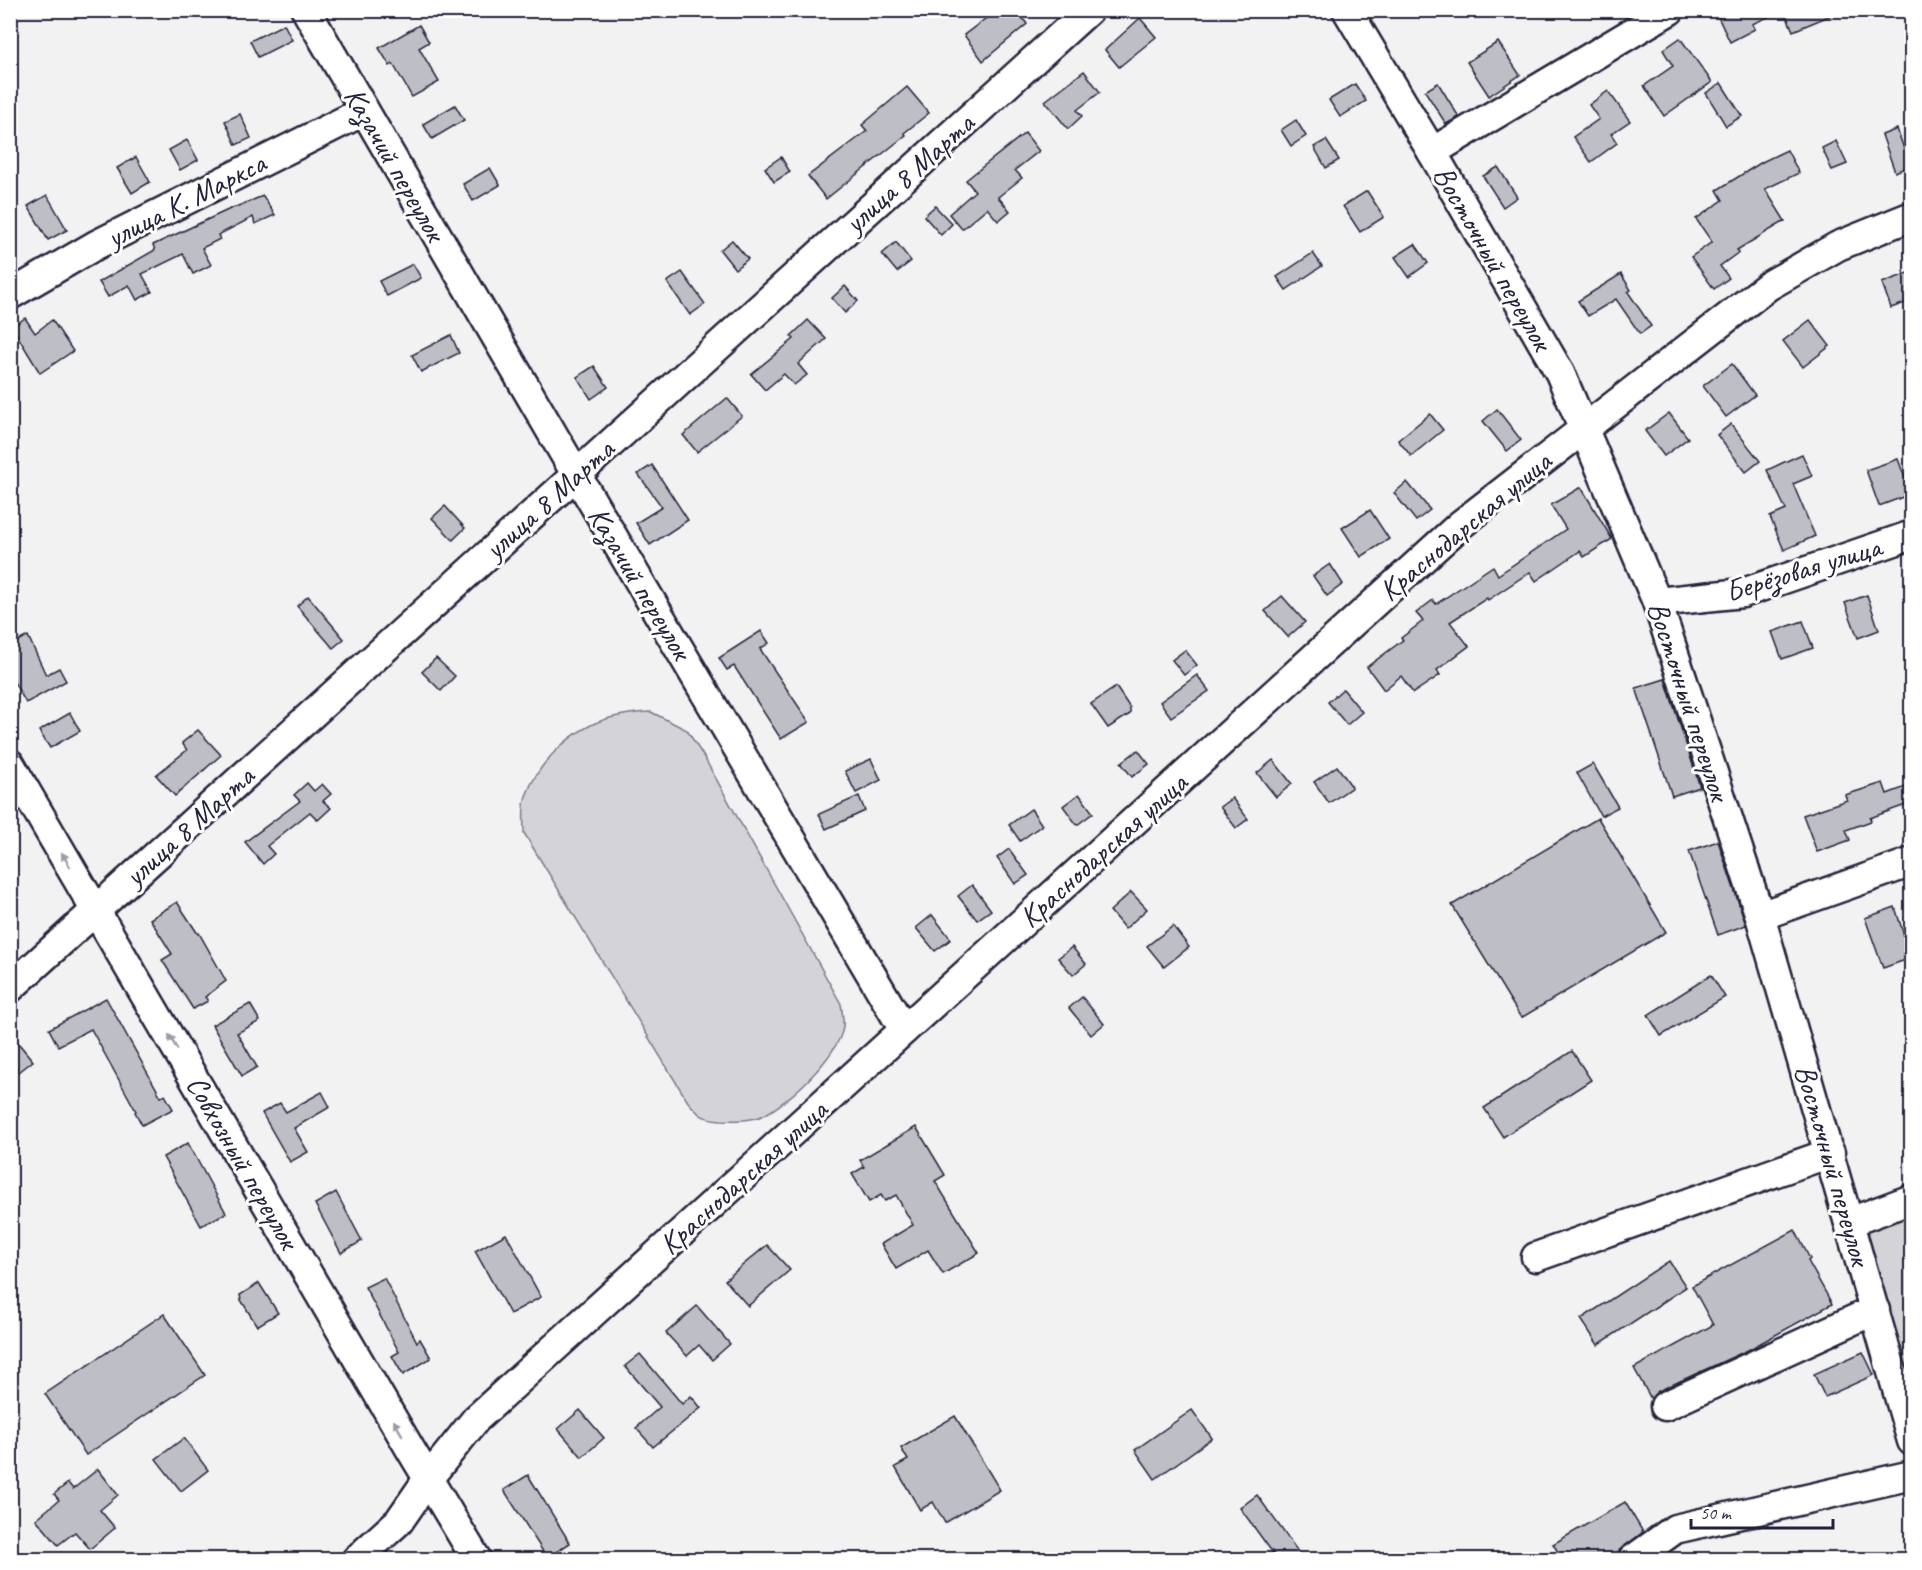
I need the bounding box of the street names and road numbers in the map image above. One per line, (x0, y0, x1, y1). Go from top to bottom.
street label: Казачий переулок (336, 80, 456, 250)
street label: улица 8 Марта (835, 103, 983, 243)
street label: улица К. Маркса (98, 143, 274, 257)
street label: Восточный переулок (1425, 159, 1563, 360)
street label: улица 8 Марта (475, 429, 623, 569)
street label: Краснодарская улица (1371, 441, 1561, 609)
street label: Казачий переулок (580, 500, 702, 669)
street label: Берёзовая улица (1721, 527, 1888, 611)
street label: Восточный переулок (1639, 597, 1740, 808)
street label: улица 8 Марта (115, 756, 263, 896)
street label: Краснодарская улица (1011, 763, 1197, 936)
street label: Восточный переулок (1786, 1060, 1881, 1273)
street label: Совхозный переулок (178, 1069, 309, 1258)
street label: Краснодарская улица (651, 1090, 837, 1263)

